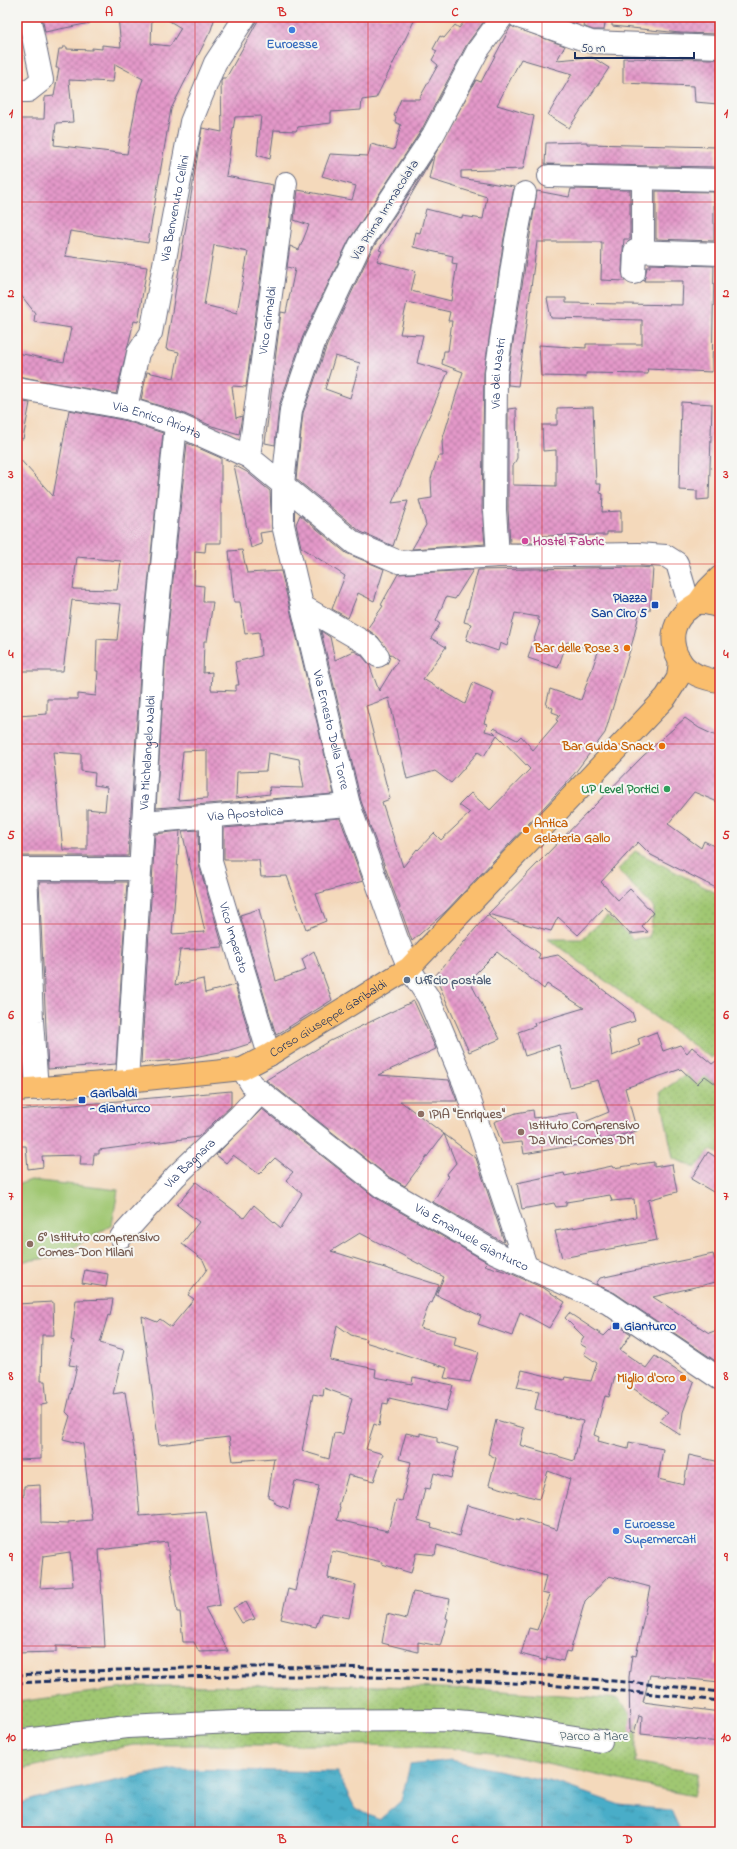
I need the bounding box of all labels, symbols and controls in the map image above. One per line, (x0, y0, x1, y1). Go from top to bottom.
text: A (105, 3, 113, 22)
text: B (277, 3, 287, 22)
text: C (451, 3, 459, 22)
text: D (622, 3, 633, 22)
marker: Euroesse (287, 25, 297, 35)
scale bar (575, 34, 694, 60)
place label: Euroesse (267, 35, 319, 54)
text: 50 m (581, 40, 605, 58)
text: 1 (9, 104, 14, 123)
text: 1 (724, 104, 729, 123)
street label: Via Benvenuto Cellini (155, 153, 194, 264)
street label: Via Prima Immacolata (346, 156, 424, 265)
text: 2 (7, 284, 15, 303)
text: 2 (722, 284, 730, 303)
street label: Vico Grimaldi (253, 285, 281, 356)
street label: Via dei Nastri (486, 336, 511, 410)
street label: Via Enrico Ariotta (110, 396, 205, 444)
text: 3 (7, 465, 14, 484)
text: 3 (722, 465, 729, 484)
place label: Hostel Fabric (533, 532, 605, 551)
marker: Hostel Fabric (520, 536, 530, 546)
place label: Piazza San Ciro 5 (591, 589, 648, 623)
marker: Piazza San Ciro 5 (650, 600, 660, 610)
place label: Bar delle Rose 3 (533, 639, 620, 658)
marker: Bar delle Rose 3 (622, 643, 632, 653)
text: 4 (7, 645, 14, 664)
text: 4 (722, 645, 729, 664)
street label: Via Ernesto Della Torre (308, 667, 355, 792)
street label: Via Michelangelo Naldi (134, 695, 160, 811)
place label: Bar Guida Snack (561, 737, 654, 756)
marker: Bar Guida Snack (657, 741, 667, 751)
place label: UP Level Portici (581, 780, 659, 799)
marker: UP Level Portici (662, 784, 672, 794)
street label: Via Apostolica (206, 801, 284, 826)
place label: Antica Gelateria Gallo (534, 814, 611, 848)
marker: Antica Gelateria Gallo (521, 825, 531, 835)
text: 5 (7, 826, 15, 845)
text: 5 (722, 826, 730, 845)
street label: Vico Imperato (214, 899, 253, 976)
place label: Ufficio postale (415, 971, 492, 990)
street label: Corso Giuseppe Garibaldi (266, 974, 391, 1062)
marker: Ufficio postale (402, 975, 412, 985)
text: 6 (7, 1006, 14, 1025)
text: 6 (722, 1006, 729, 1025)
place label: Garibaldi - Gianturco (89, 1084, 151, 1118)
marker: Garibaldi - Gianturco (77, 1095, 87, 1105)
place label: IPIA "Enriques" (429, 1105, 505, 1124)
marker: IPIA "Enriques" (416, 1109, 426, 1119)
place label: Istituto Comprensivo Da Vinci-Comes DM (528, 1116, 640, 1150)
marker: Istituto Comprensivo Da Vinci-Comes DM (516, 1127, 526, 1137)
street label: Via Bagnara (159, 1134, 220, 1193)
text: 7 (8, 1187, 14, 1206)
text: 7 (723, 1187, 729, 1206)
street label: Via Emanuele Gianturco (410, 1198, 532, 1276)
place label: 6° Istituto comprensivo Comes-Don Milani (37, 1228, 160, 1262)
marker: 6° Istituto comprensivo Comes-Don Milani (25, 1239, 35, 1249)
place label: Gianturco (624, 1317, 676, 1336)
marker: Gianturco (611, 1321, 621, 1331)
text: 8 (8, 1367, 14, 1386)
text: 8 (723, 1367, 729, 1386)
place label: Miglio d'Oro (617, 1369, 675, 1390)
marker: Miglio d'Oro (678, 1373, 688, 1383)
place label: Euroesse Supermercati (624, 1515, 696, 1549)
marker: Euroesse Supermercati (611, 1526, 621, 1536)
text: 9 (8, 1548, 14, 1567)
text: 9 (723, 1548, 729, 1567)
park label: Parco a Mare (560, 1727, 628, 1746)
text: 10 (6, 1728, 16, 1747)
text: 10 (721, 1728, 731, 1747)
text: A (105, 1830, 113, 1849)
text: B (277, 1830, 287, 1849)
text: C (451, 1830, 459, 1849)
text: D (622, 1830, 633, 1849)

